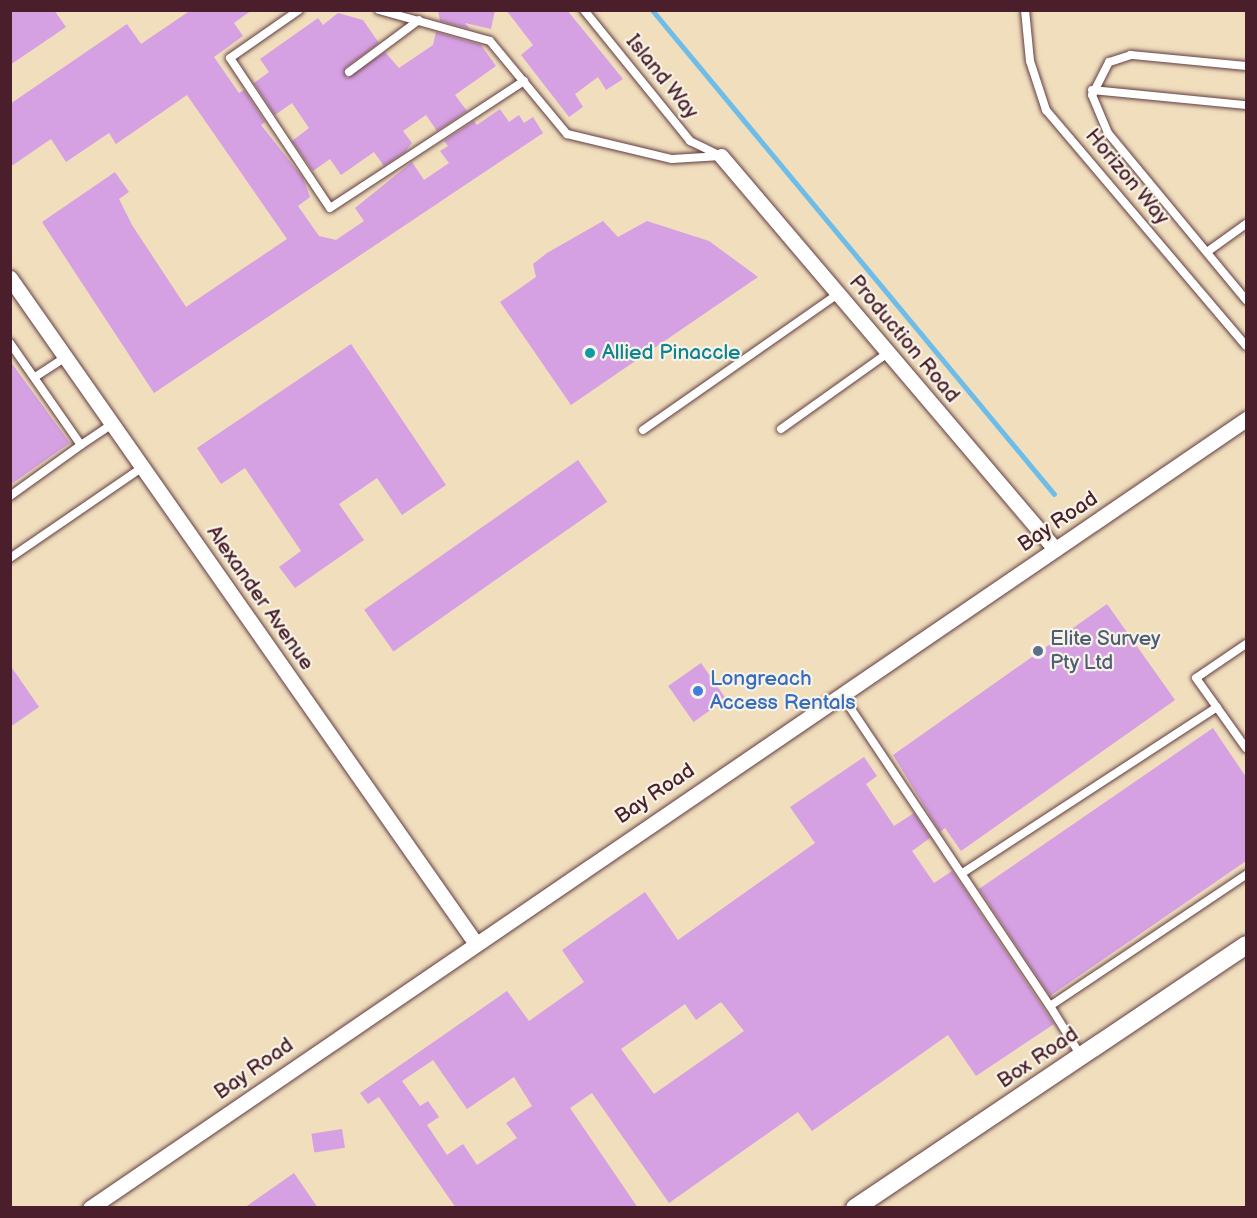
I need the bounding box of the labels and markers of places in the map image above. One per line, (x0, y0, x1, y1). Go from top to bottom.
place label: Allied Pinaccle (602, 340, 740, 366)
marker: Allied Pinaccle (583, 346, 597, 360)
place label: Elite Survey Pty Ltd (1050, 626, 1161, 676)
marker: Elite Survey Pty Ltd (1031, 644, 1045, 658)
place label: Longreach Access Rentals (710, 666, 856, 716)
marker: Longreach Access Rentals (691, 684, 705, 698)

